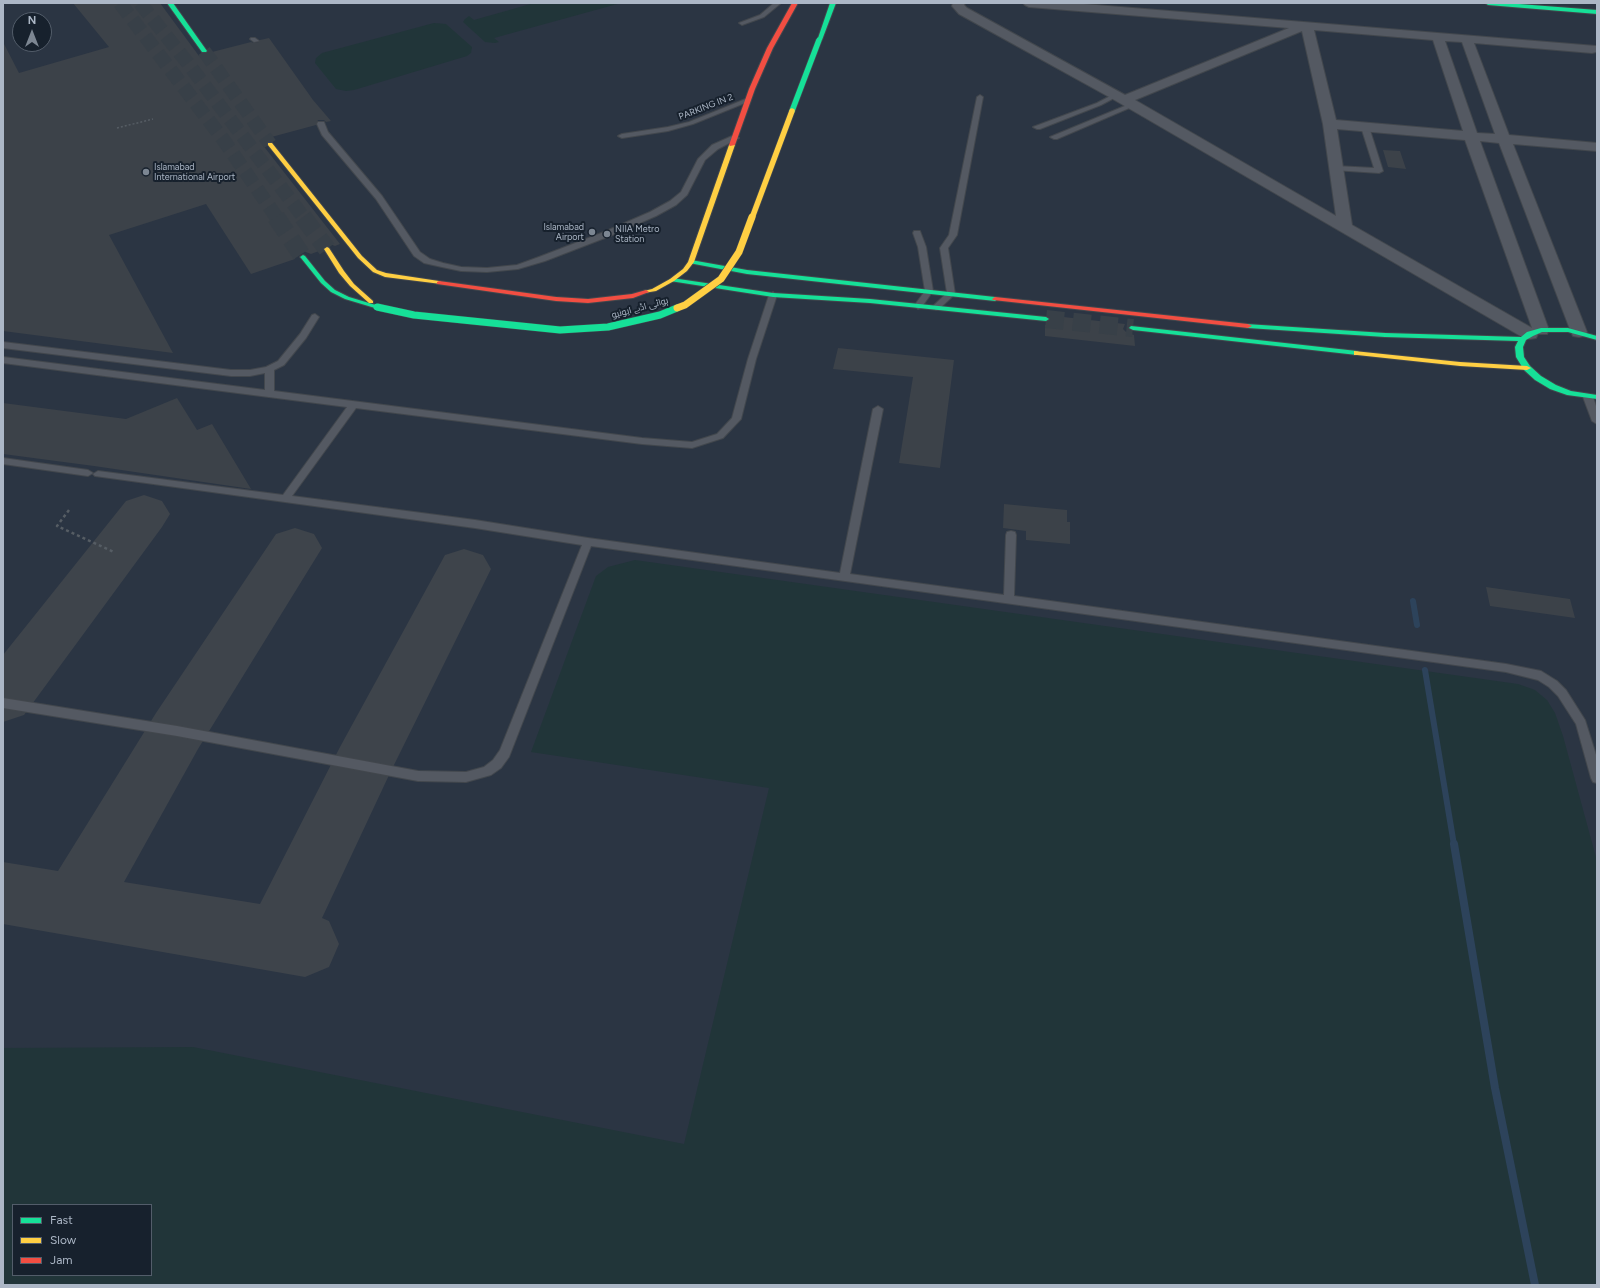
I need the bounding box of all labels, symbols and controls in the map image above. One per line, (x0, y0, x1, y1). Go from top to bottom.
north arrow (12, 12, 52, 52)
text: N (28, 14, 36, 27)
street label: PARKING IN 2 (677, 92, 735, 122)
place label: Islamabad International Airport (154, 162, 235, 183)
marker: Islamabad International Airport (141, 167, 151, 177)
place label: Islamabad Airport (543, 222, 584, 243)
place label: NIIA Metro Station (615, 224, 659, 245)
marker: Islamabad Airport (587, 227, 597, 237)
marker: NIIA Metro Station (602, 229, 612, 239)
street label: ہوائی اڈے ایونیو (610, 295, 670, 321)
legend (12, 1204, 152, 1276)
text: Fast (50, 1213, 73, 1227)
text: Slow (50, 1233, 76, 1247)
text: Jam (50, 1253, 73, 1267)

